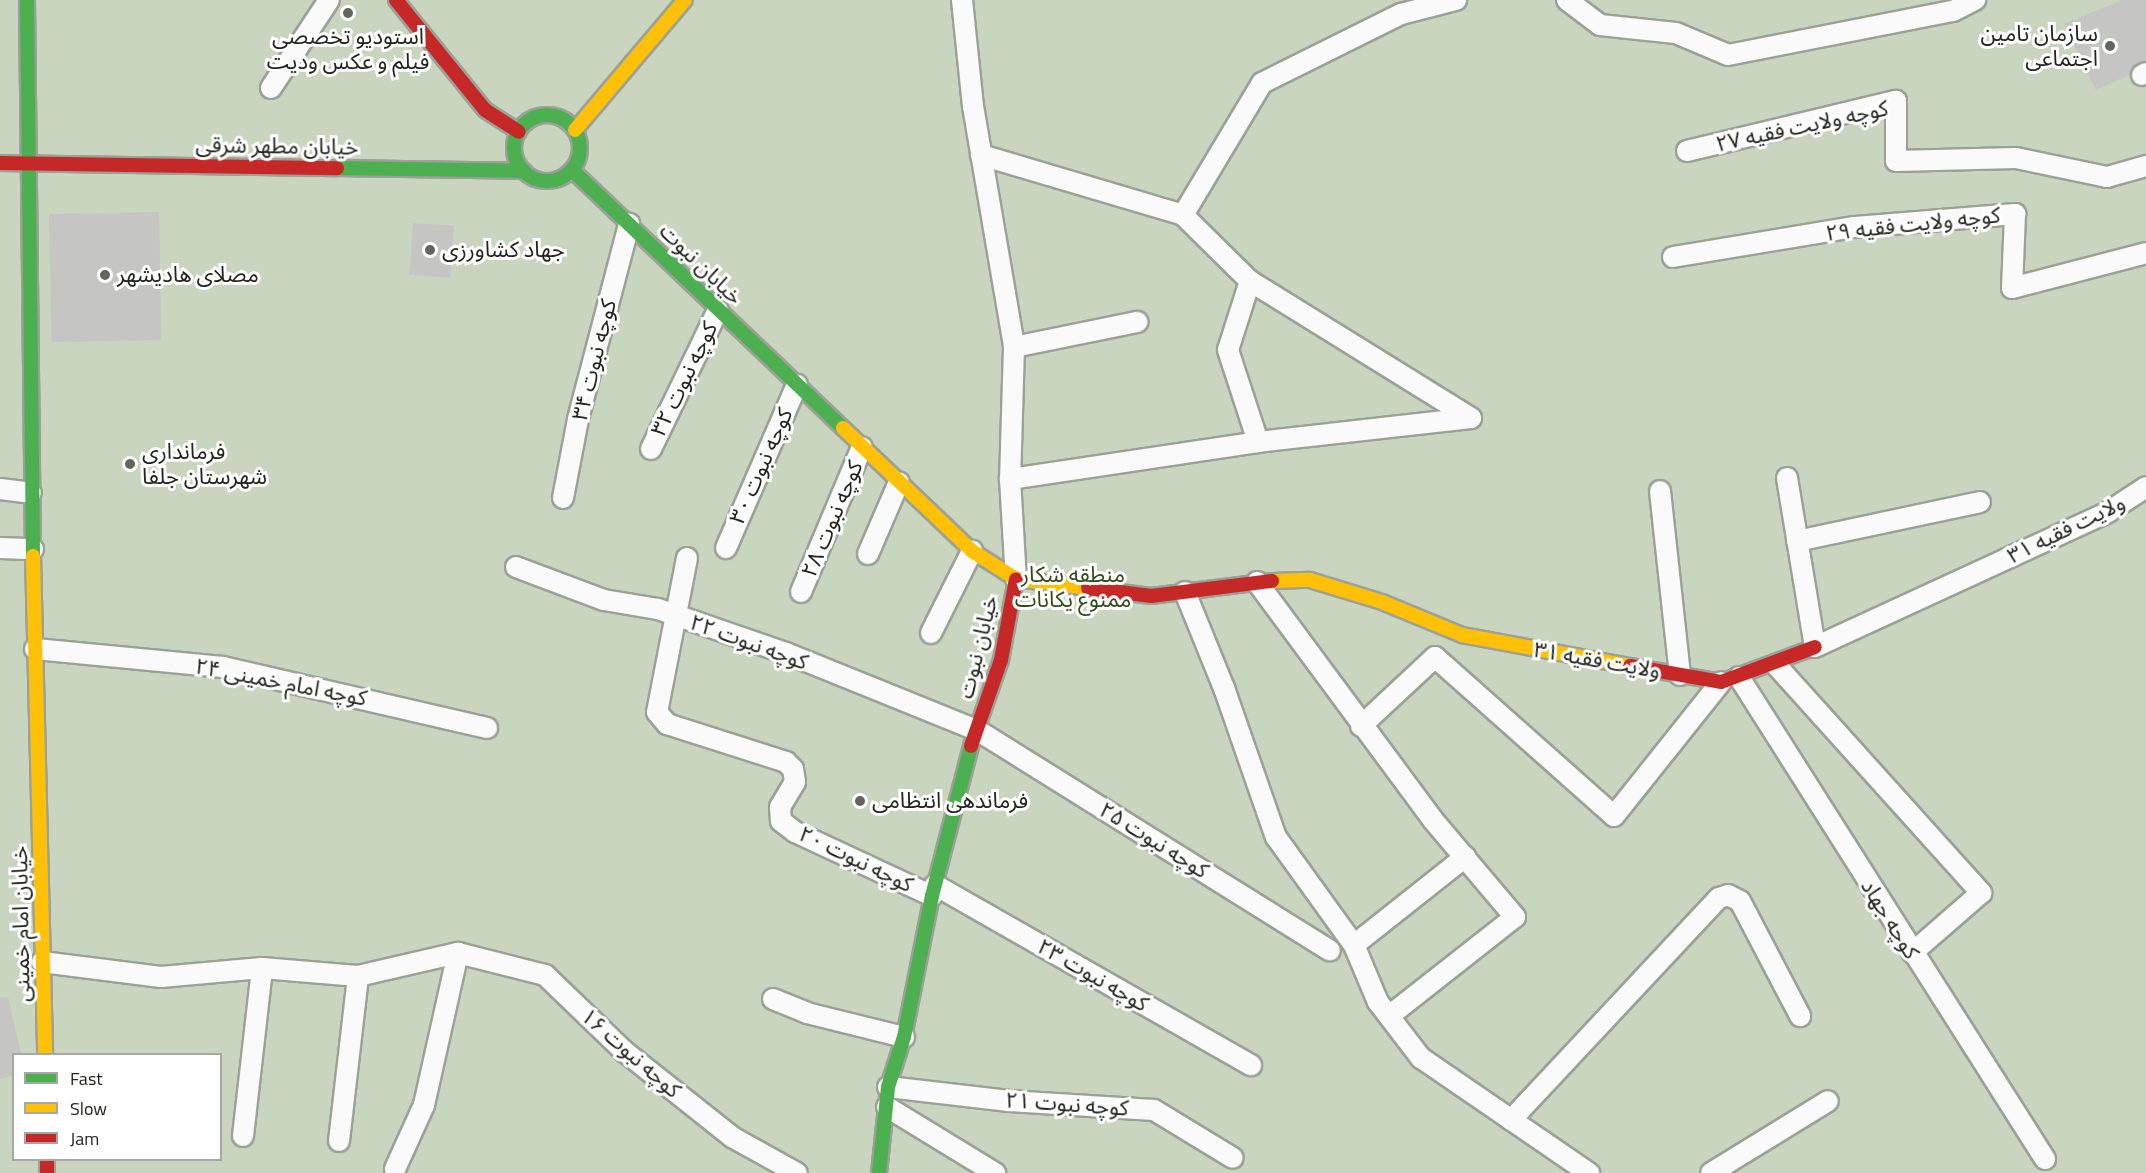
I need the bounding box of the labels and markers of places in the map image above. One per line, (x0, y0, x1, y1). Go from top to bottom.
marker: استودیو تخصصی فیلم و عکس ودیت (341, 6, 355, 20)
place label: سازمان تامین اجتماعی (1980, 20, 2098, 72)
place label: استودیو تخصصی فیلم و عکس ودیت (267, 23, 429, 74)
marker: سازمان تامین اجتماعی (2103, 39, 2117, 53)
place label: جهاد کشاورزی (442, 237, 565, 263)
marker: جهاد کشاورزی (423, 243, 437, 257)
place label: مصلای هادیشهر (117, 262, 259, 288)
marker: مصلای هادیشهر (98, 268, 112, 282)
place label: فرمانداری شهرستان جلفا (142, 438, 267, 490)
marker: فرمانداری شهرستان جلفا (123, 457, 137, 471)
place label: فرماندهی انتظامی (872, 788, 1028, 814)
marker: فرماندهی انتظامی (853, 794, 867, 808)

